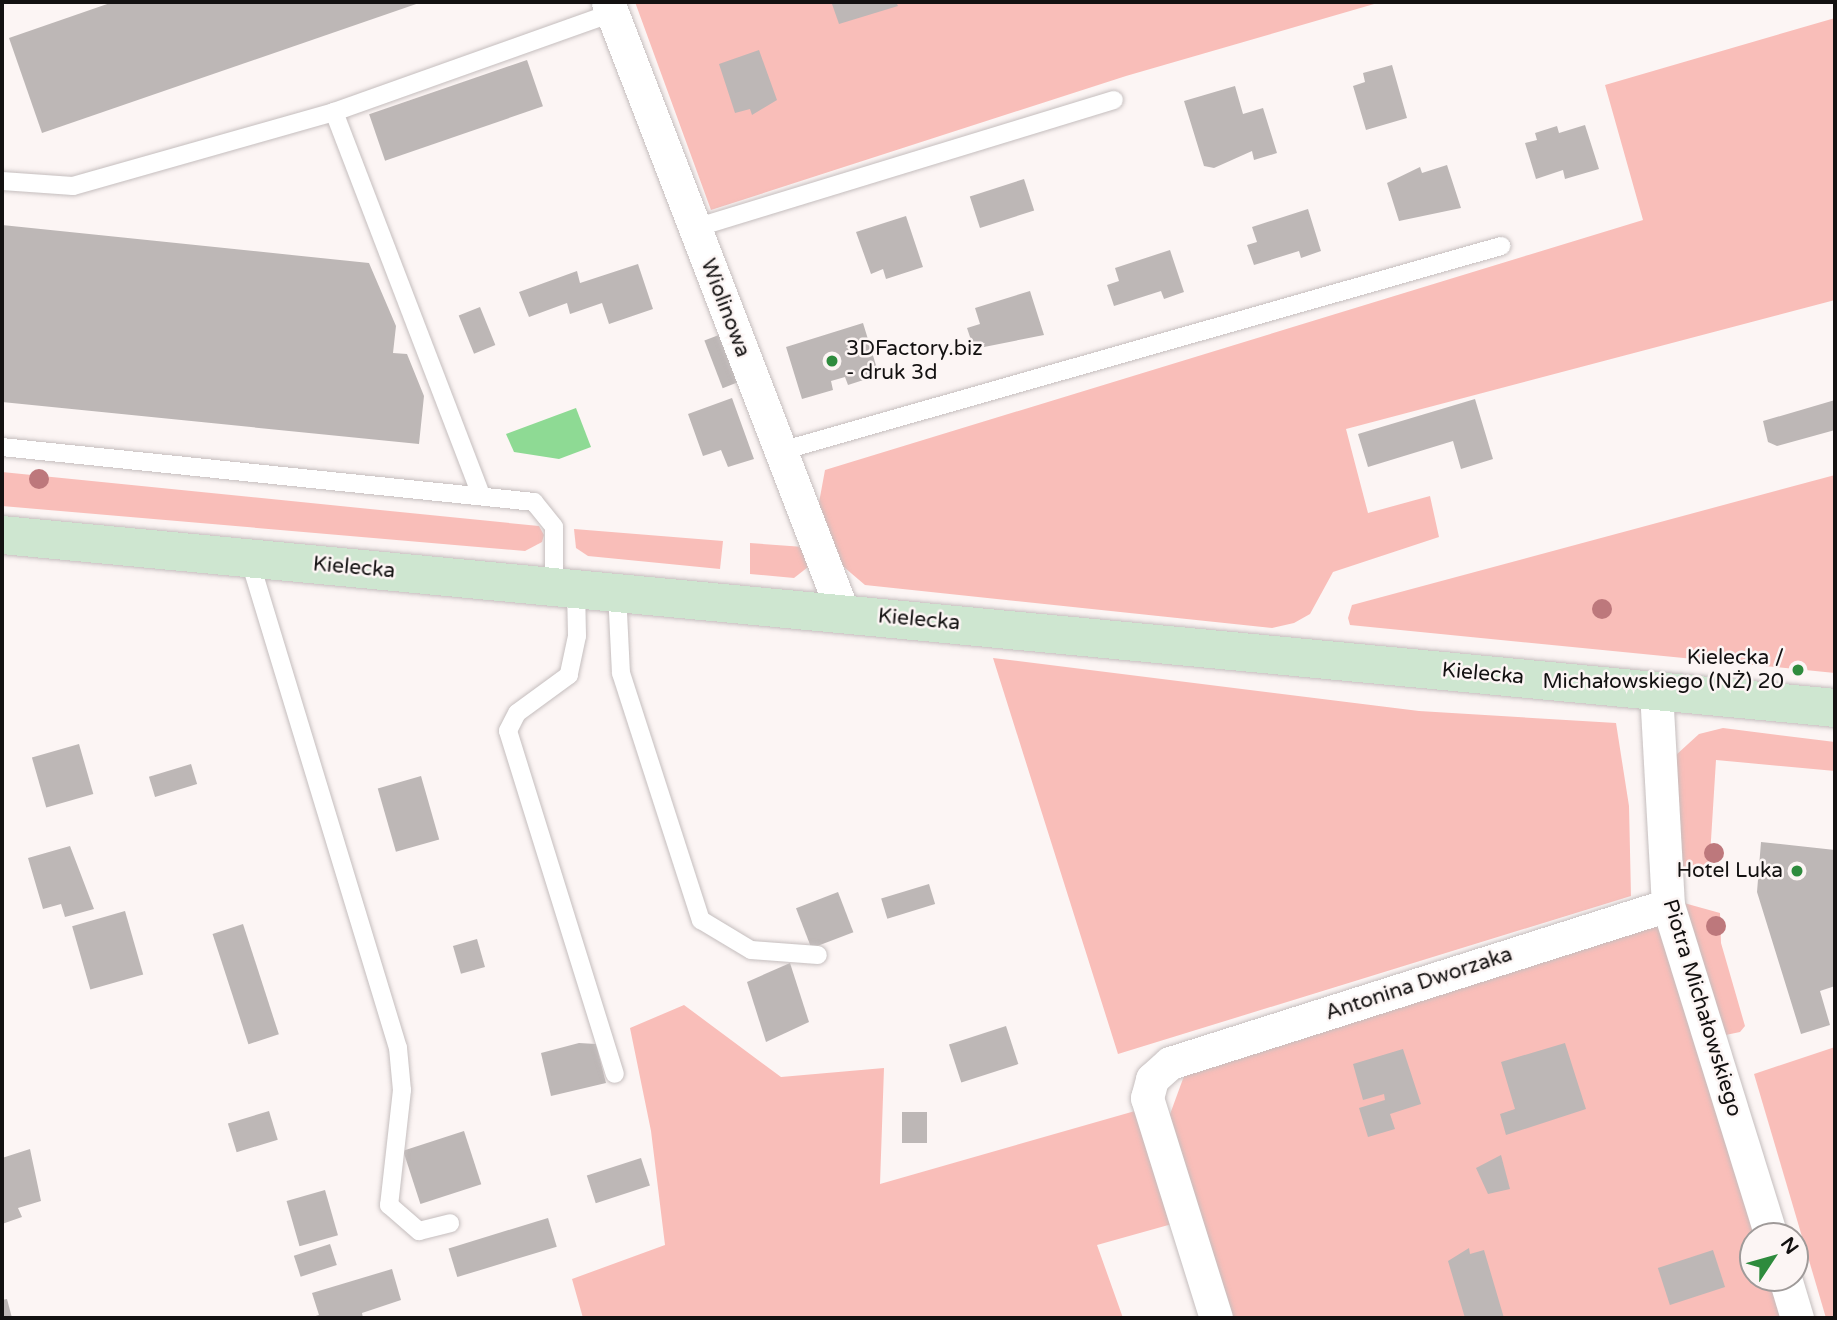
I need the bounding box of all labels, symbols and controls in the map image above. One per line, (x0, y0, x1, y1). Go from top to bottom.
street label: Wiolinowa (695, 255, 755, 361)
place label: 3DFactory.biz - druk 3d (846, 336, 983, 386)
marker: 3DFactory.biz - druk 3d (824, 353, 840, 369)
street label: Kielecka (312, 552, 396, 584)
street label: Kielecka (877, 604, 961, 636)
place label: Kielecka / Michałowskiego (NŻ) 20 (1543, 645, 1784, 695)
street label: Kielecka (1441, 658, 1525, 690)
marker: Kielecka / Michałowskiego (NŻ) 20 (1790, 662, 1806, 678)
place label: Hotel Luka (1676, 858, 1783, 884)
marker: Hotel Luka (1789, 863, 1805, 879)
street label: Piotra Michałowskiego (1657, 896, 1747, 1120)
street label: Antonina Dworzaka (1322, 942, 1516, 1026)
north arrow (1739, 1222, 1809, 1292)
text: N (1776, 1233, 1803, 1258)

